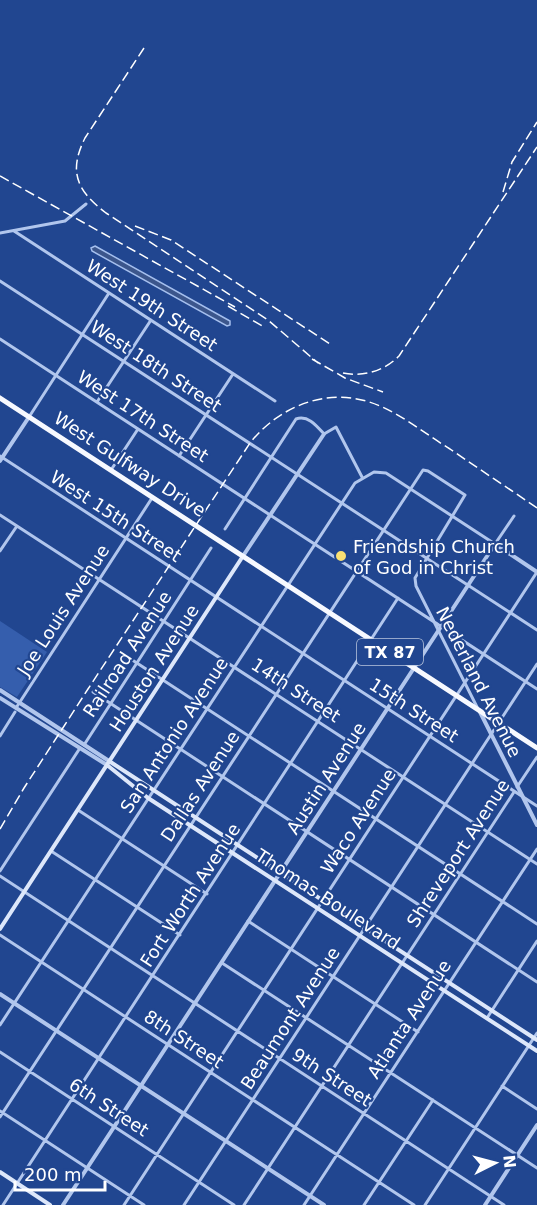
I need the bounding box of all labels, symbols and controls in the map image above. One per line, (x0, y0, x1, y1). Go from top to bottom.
street label: West 19th Street (83, 255, 221, 355)
street label: West 18th Street (87, 316, 225, 416)
street label: West 17th Street (74, 366, 212, 466)
street label: West Gulfway Drive (50, 407, 210, 521)
street label: West 15th Street (47, 466, 185, 566)
place label: Friendship Church of God in Christ (353, 536, 515, 578)
street label: Joe Louis Avenue (12, 540, 113, 680)
marker: Friendship Church of God in Christ (334, 549, 348, 563)
street label: Railroad Avenue (78, 587, 176, 721)
street label: Houston Avenue (105, 600, 203, 736)
street label: Nederland Avenue (432, 603, 526, 761)
road number: TX 87 (357, 639, 423, 665)
street label: San Antonio Avenue (116, 653, 232, 817)
street label: 14th Street (248, 653, 344, 727)
street label: 15th Street (366, 673, 462, 747)
street label: Austin Avenue (282, 718, 370, 838)
street label: Dallas Avenue (156, 727, 244, 845)
street label: Waco Avenue (316, 764, 400, 878)
street label: Shreveport Avenue (402, 775, 514, 931)
street label: Fort Worth Avenue (136, 819, 244, 971)
street label: Thomas Boulevard (251, 844, 404, 954)
street label: Beaumont Avenue (236, 943, 344, 1093)
street label: Atlanta Avenue (363, 956, 455, 1082)
street label: 8th Street (140, 1006, 228, 1072)
street label: 9th Street (288, 1044, 376, 1110)
street label: 6th Street (65, 1074, 153, 1140)
north arrow (465, 1133, 525, 1193)
scale bar (15, 1154, 105, 1192)
text: N (499, 1154, 520, 1169)
text: 200 m (24, 1164, 82, 1185)

